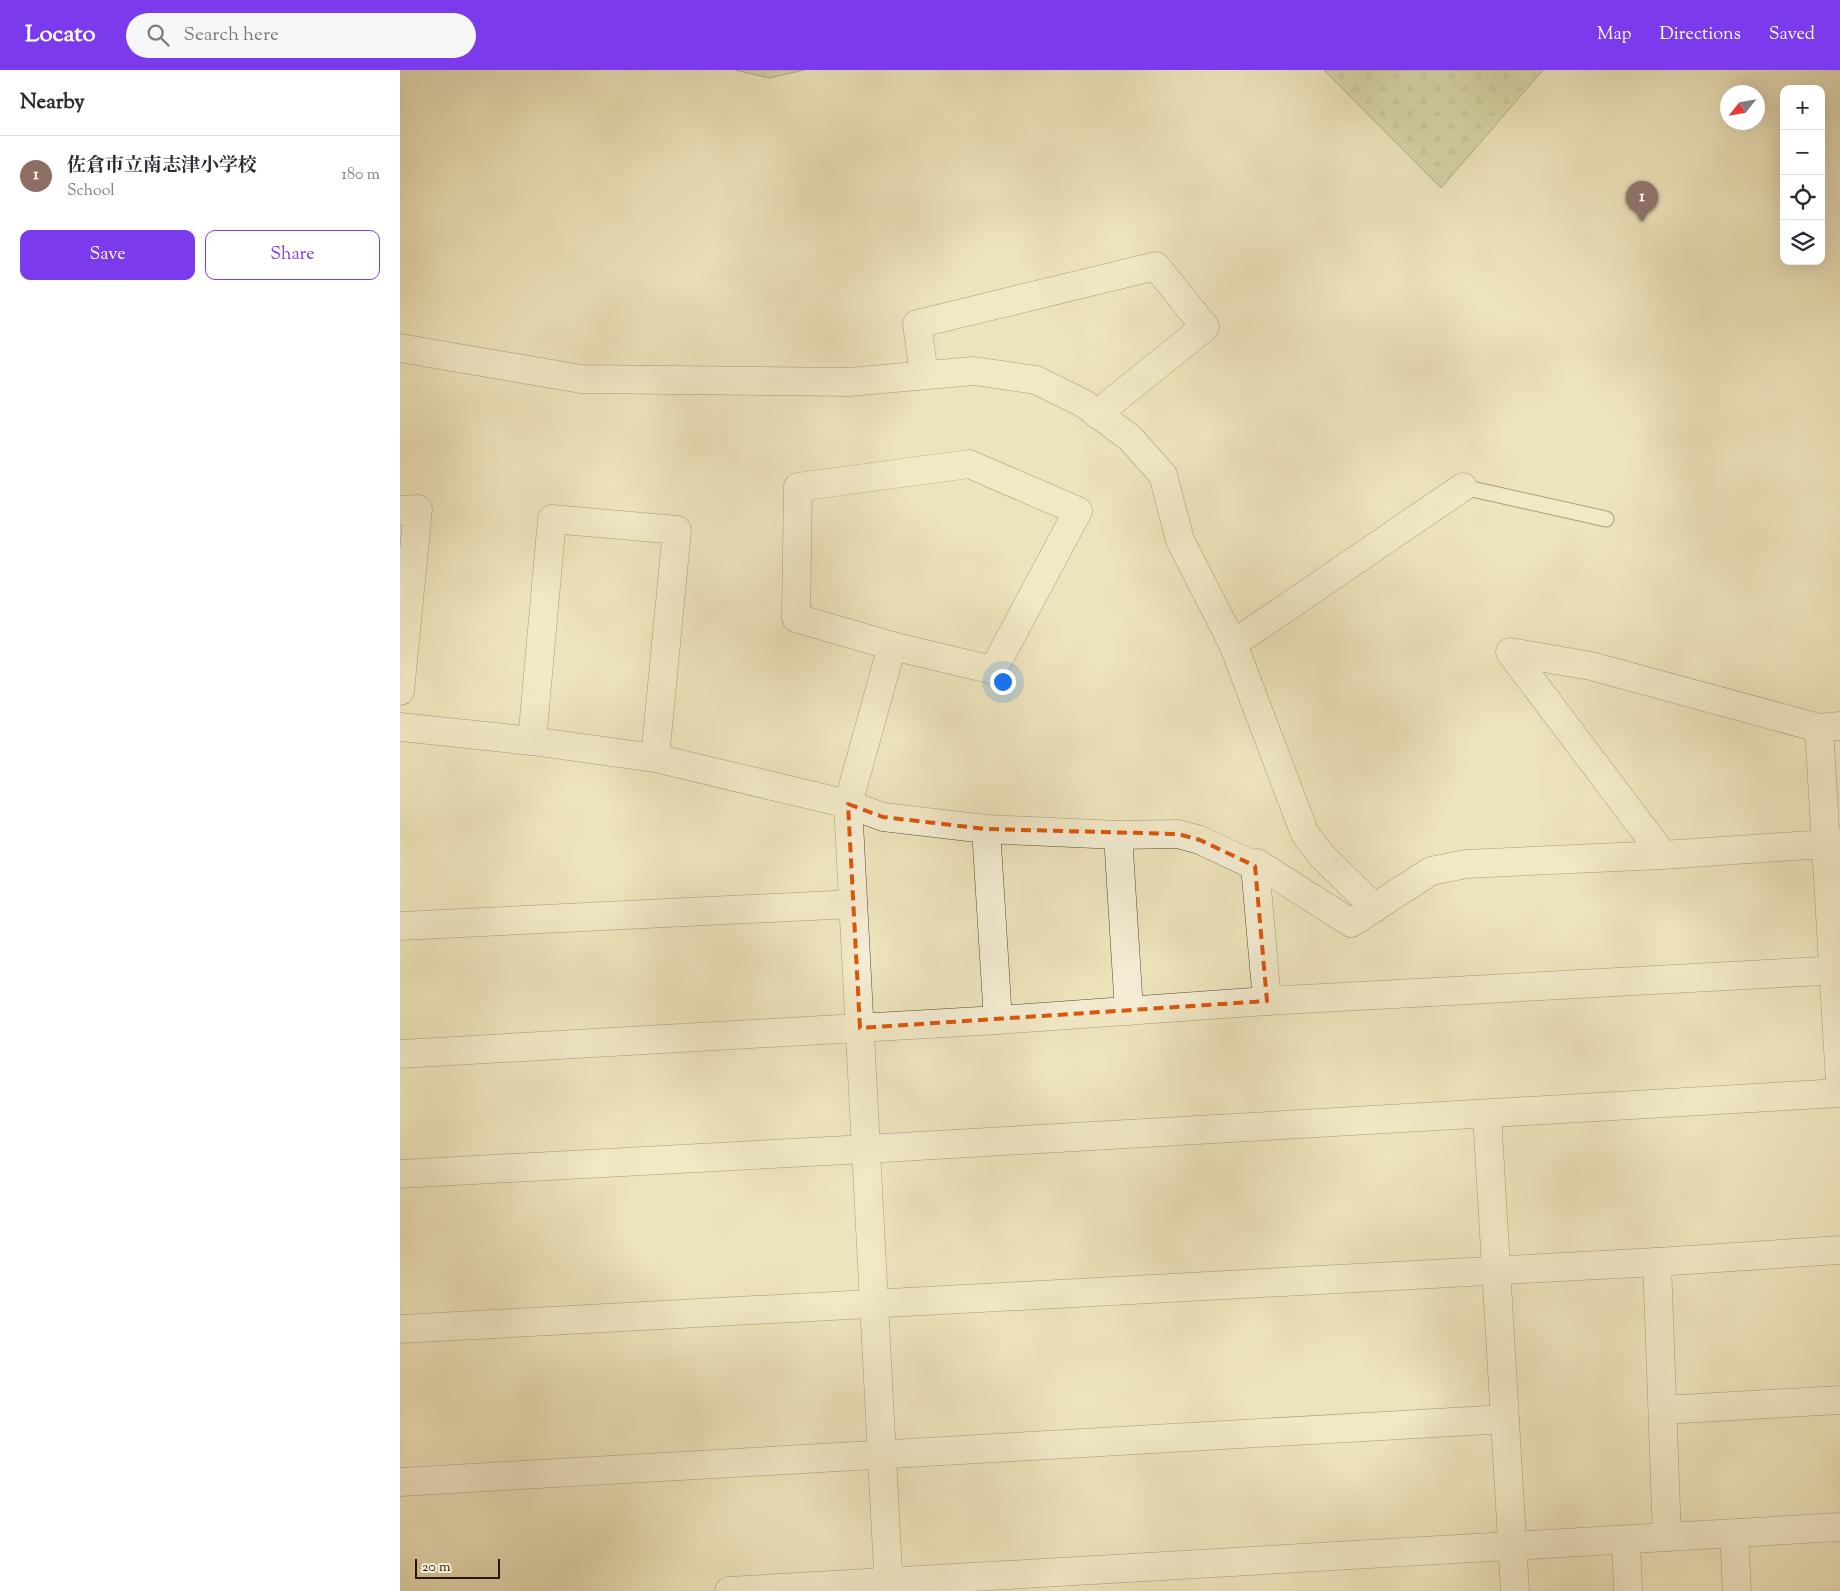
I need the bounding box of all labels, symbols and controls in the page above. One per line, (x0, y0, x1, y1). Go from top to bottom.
search box (126, 13, 476, 58)
text: Locato (25, 18, 96, 52)
icon: search (144, 21, 172, 49)
text: Search here (184, 22, 279, 49)
text: Map (1597, 22, 1632, 48)
text: Directions (1660, 22, 1741, 48)
text: Saved (1769, 22, 1815, 48)
north arrow (1720, 85, 1765, 130)
map controls (1780, 85, 1825, 265)
button: + (1780, 85, 1825, 130)
text: Nearby (20, 88, 85, 118)
button: − (1780, 130, 1825, 175)
text: 佐倉市立南志津小学校 (67, 153, 257, 180)
text: 1 (33, 164, 39, 187)
text: 180 m (341, 164, 380, 187)
button: locate (1780, 175, 1825, 220)
text: School (67, 180, 115, 203)
pin: 1 (1626, 181, 1658, 222)
button: layers (1780, 220, 1825, 265)
button: Save (20, 230, 195, 280)
button: Share (205, 230, 380, 280)
your location (990, 669, 1016, 695)
scale bar (415, 1556, 500, 1579)
text: 20 m (422, 1558, 451, 1578)

